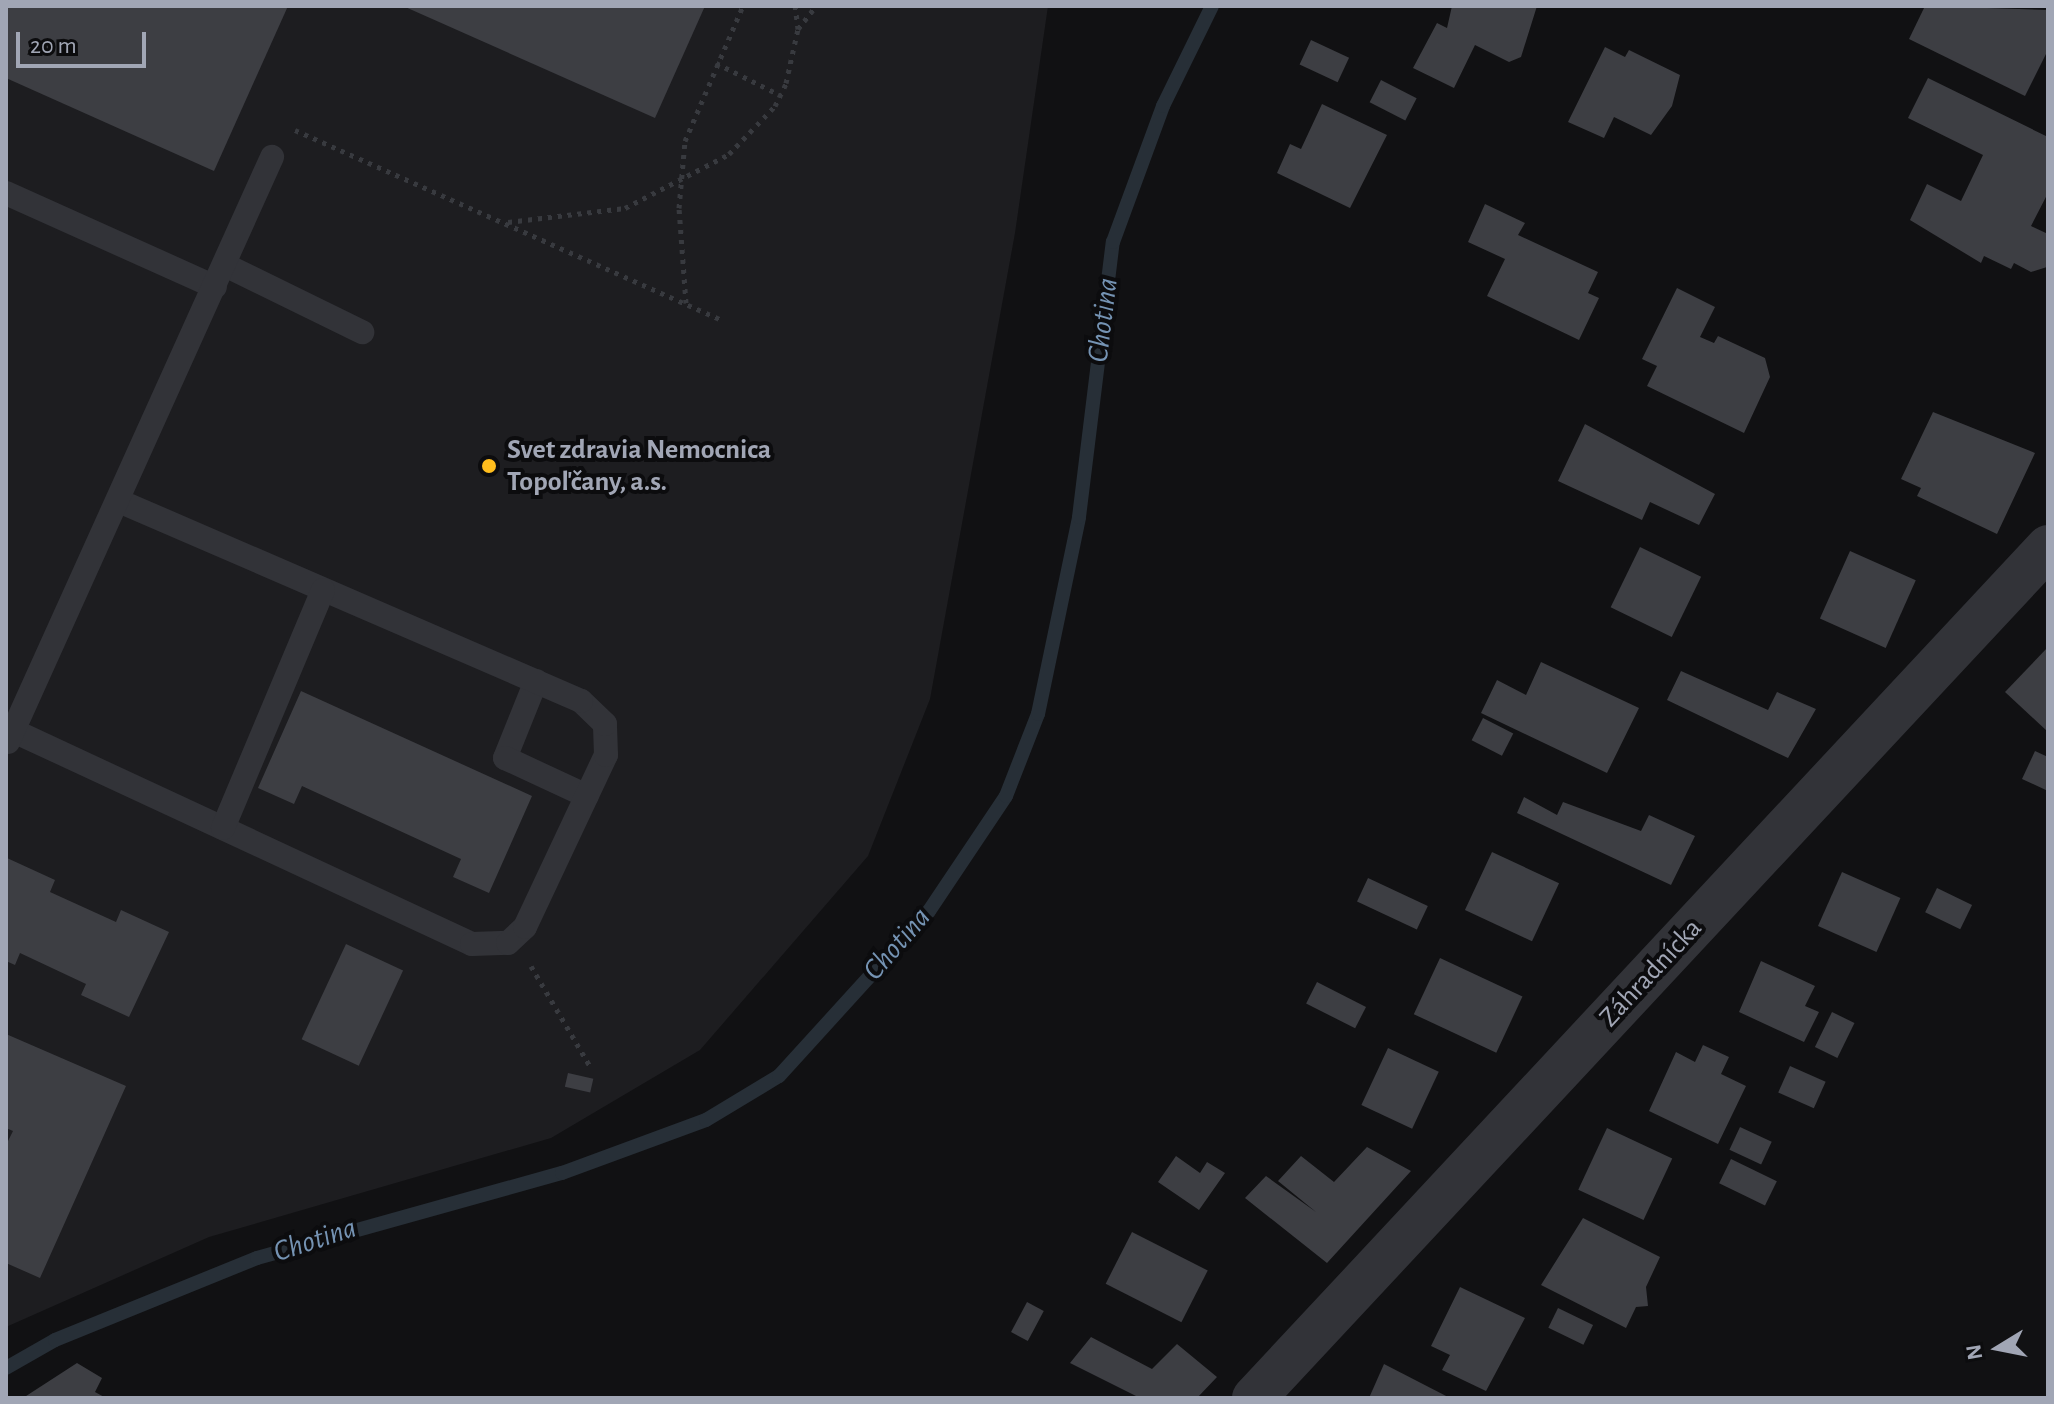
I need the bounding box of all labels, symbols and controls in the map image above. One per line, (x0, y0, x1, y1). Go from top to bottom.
scale bar (20, 16, 150, 66)
text: 20 m (30, 34, 77, 58)
water label: Chotina (1080, 276, 1126, 364)
place label: Svet zdravia Nemocnica Topoľčany, a.s. (507, 433, 771, 499)
marker: Svet zdravia Nemocnica Topoľčany, a.s. (478, 455, 500, 477)
water label: Chotina (856, 900, 938, 988)
street label: Záhradnícka (1593, 912, 1709, 1034)
water label: Chotina (269, 1210, 361, 1270)
north arrow (1958, 1308, 2038, 1388)
text: N (1962, 1343, 1987, 1362)

